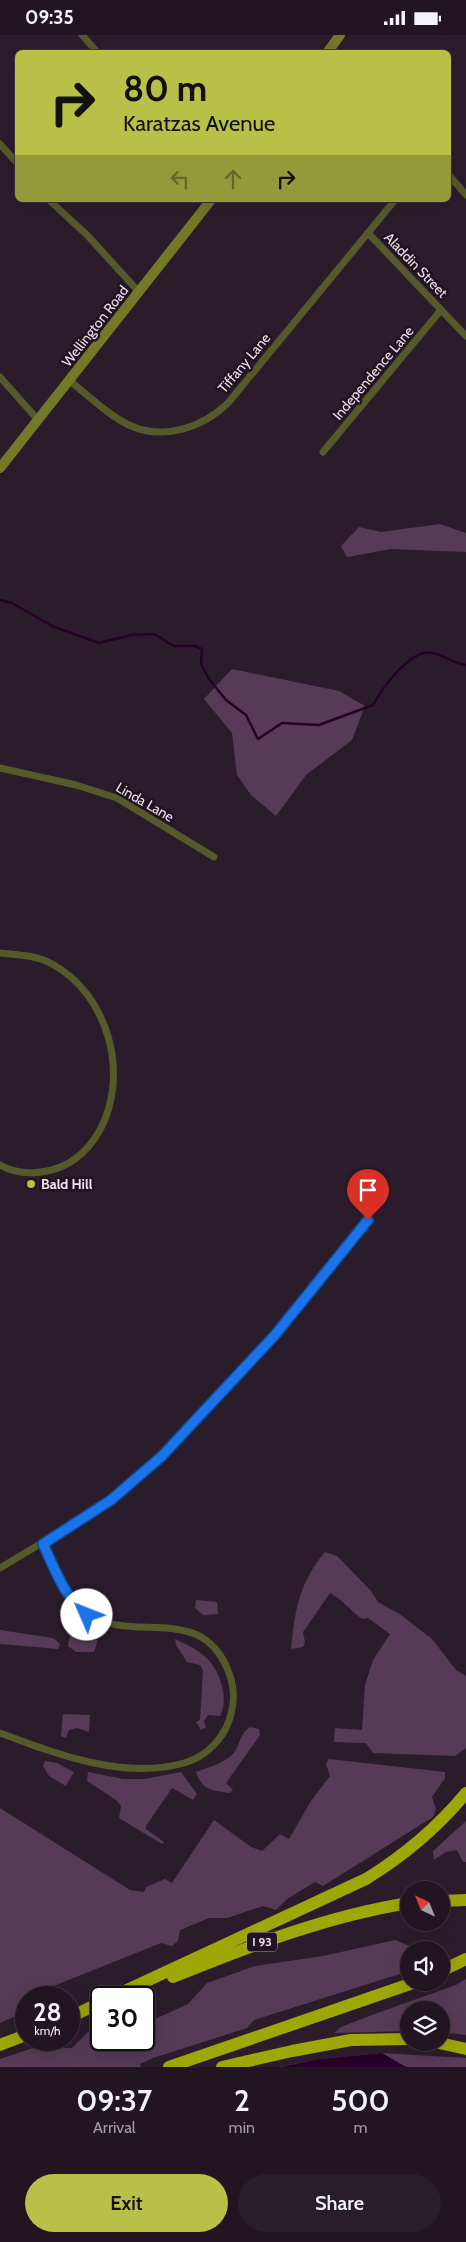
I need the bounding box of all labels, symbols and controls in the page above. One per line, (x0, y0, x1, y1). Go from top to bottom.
text: 09:35 (25, 6, 74, 29)
text: 80 m (123, 67, 207, 110)
icon: right (40, 70, 105, 135)
text: Karatzas Avenue (123, 110, 275, 137)
icon: left (166, 165, 194, 193)
icon: ahead (219, 165, 247, 193)
icon: right (272, 165, 300, 193)
street label: Aladdin Street (380, 229, 452, 302)
street label: Wellington Road (58, 282, 132, 370)
street label: Independence Lane (328, 322, 418, 424)
street label: Tiffany Lane (214, 329, 274, 397)
street label: Linda Lane (113, 778, 177, 826)
pin (347, 1169, 389, 1220)
place label: Bald Hill (41, 1175, 93, 1193)
icon: arrive (354, 1176, 382, 1204)
marker: Bald Hill (25, 1178, 37, 1190)
position arrow (60, 1588, 112, 1640)
north arrow (400, 1881, 450, 1931)
map controls (400, 1881, 450, 2051)
road number: I 93 (247, 1933, 277, 1951)
button: sound (400, 1941, 450, 1991)
speed limit sign: 30 (90, 1986, 155, 2051)
text: 28 (33, 1997, 62, 2027)
button: layers (400, 2001, 450, 2051)
text: km/h (34, 2023, 61, 2038)
text: 09:37 (76, 2082, 152, 2119)
text: 2 (234, 2082, 250, 2119)
text: 500 (331, 2082, 390, 2119)
text: Arrival (93, 2118, 136, 2137)
text: min (229, 2118, 255, 2137)
text: m (353, 2118, 367, 2137)
button: Exit (25, 2174, 228, 2232)
button: Share (238, 2174, 441, 2232)

